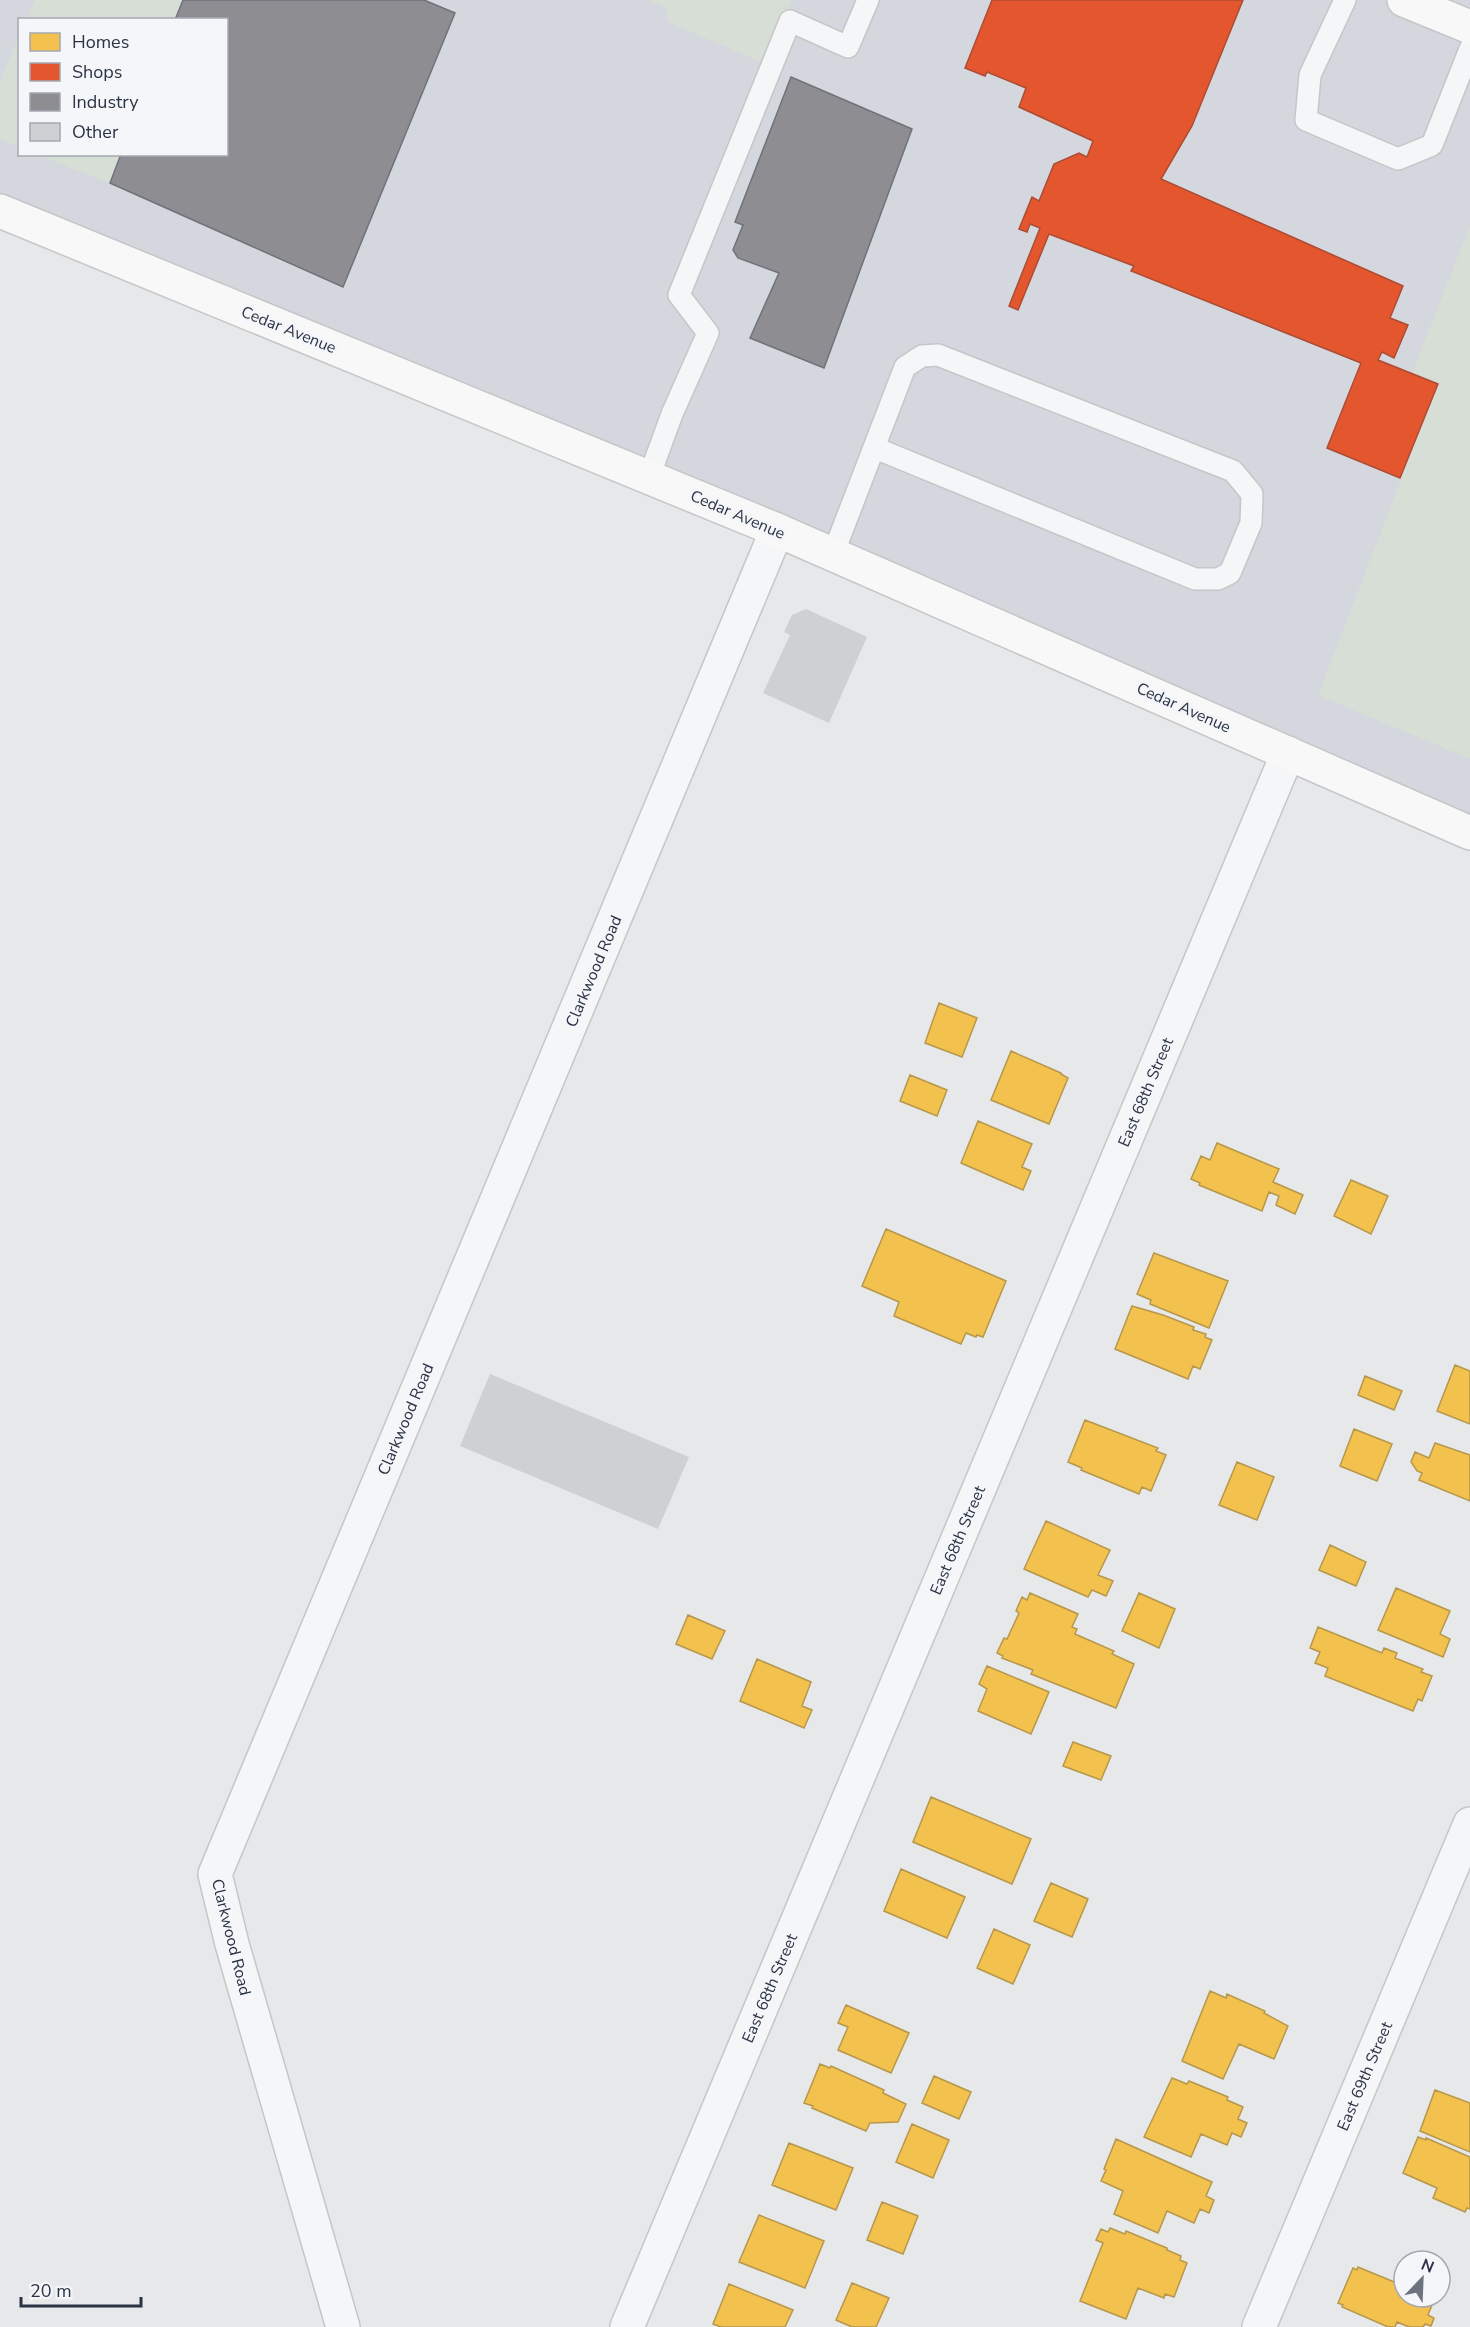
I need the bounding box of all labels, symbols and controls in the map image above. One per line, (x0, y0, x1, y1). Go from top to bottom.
legend (18, 18, 228, 156)
text: Homes (72, 30, 129, 54)
text: Shops (72, 60, 122, 84)
text: Industry (72, 90, 139, 114)
text: Other (72, 120, 119, 144)
street label: Cedar Avenue (238, 301, 339, 359)
street label: Cedar Avenue (687, 485, 788, 545)
street label: Cedar Avenue (1133, 677, 1234, 738)
street label: Clarkwood Road (560, 912, 627, 1031)
street label: East 68th Street (1113, 1034, 1179, 1150)
street label: Clarkwood Road (372, 1360, 439, 1479)
street label: East 68th Street (925, 1482, 991, 1598)
street label: Clarkwood Road (206, 1877, 256, 1998)
street label: East 68th Street (737, 1930, 803, 2046)
street label: East 69th Street (1332, 2018, 1398, 2134)
north arrow (1392, 2249, 1452, 2309)
text: N (1418, 2254, 1437, 2279)
scale bar (21, 2270, 141, 2308)
text: 20 m (30, 2279, 72, 2303)

